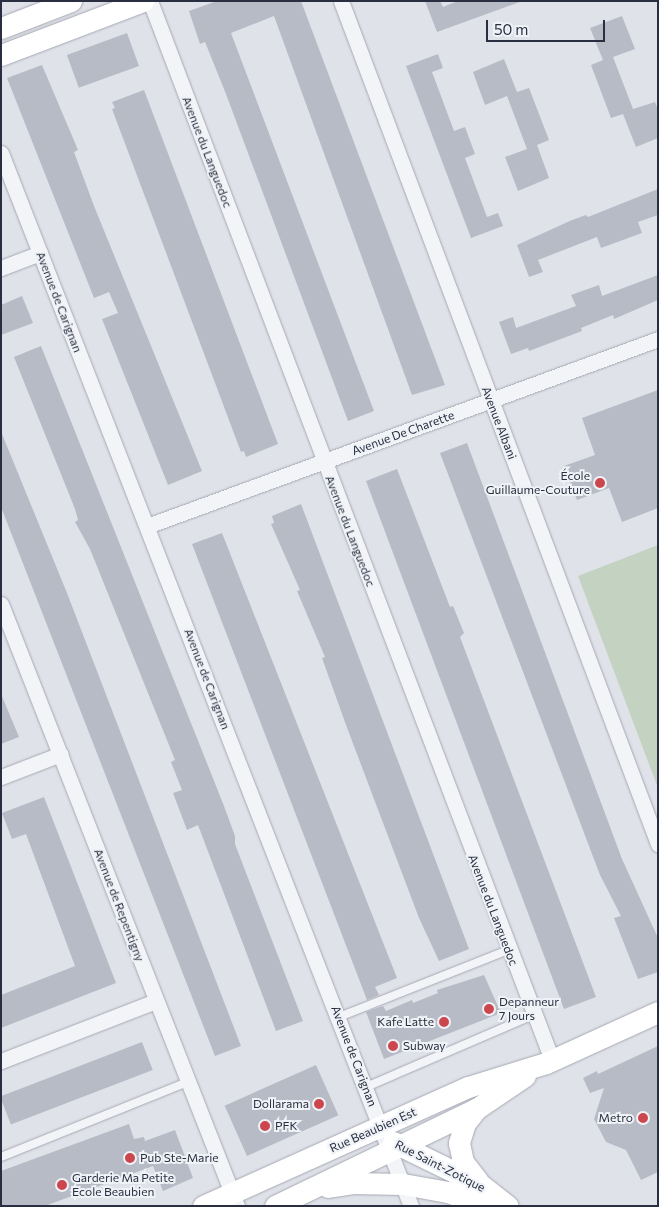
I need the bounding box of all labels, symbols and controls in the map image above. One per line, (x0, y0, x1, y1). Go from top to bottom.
scale bar (489, 10, 608, 42)
text: 50 m (494, 20, 528, 38)
street label: Avenue du Languedoc (179, 94, 235, 210)
street label: Avenue de Carignan (33, 250, 85, 354)
street label: Avenue Albani (478, 384, 520, 462)
street label: Avenue De Charette (350, 408, 456, 458)
place label: École Guillaume-Couture (486, 469, 590, 497)
street label: Avenue du Languedoc (322, 473, 378, 589)
marker: École Guillaume-Couture (594, 477, 606, 489)
street label: Avenue de Carignan (181, 627, 233, 731)
street label: Avenue de Repentigny (91, 847, 147, 963)
street label: Avenue du Languedoc (465, 852, 521, 968)
place label: Depanneur 7 Jours (499, 995, 559, 1023)
marker: Depanneur 7 Jours (483, 1003, 495, 1015)
street label: Avenue de Carignan (328, 1004, 380, 1108)
place label: Kafe Latte (377, 1015, 434, 1029)
marker: Kafe Latte (438, 1016, 450, 1028)
place label: Subway (403, 1039, 446, 1053)
marker: Subway (387, 1040, 399, 1052)
place label: Dollarama (253, 1097, 309, 1111)
marker: Dollarama (313, 1098, 325, 1110)
street label: Rue Beaubien Est (327, 1104, 419, 1156)
place label: Metro (599, 1111, 633, 1125)
marker: Metro (637, 1112, 649, 1124)
place label: PFK (275, 1119, 297, 1133)
marker: PFK (259, 1120, 271, 1132)
street label: Rue Saint-Zotique (393, 1137, 487, 1195)
place label: Pub Ste-Marie (140, 1151, 219, 1165)
marker: Pub Ste-Marie (124, 1152, 136, 1164)
place label: Garderie Ma Petite Ecole Beaubien (72, 1171, 174, 1199)
marker: Garderie Ma Petite Ecole Beaubien (56, 1179, 68, 1191)

